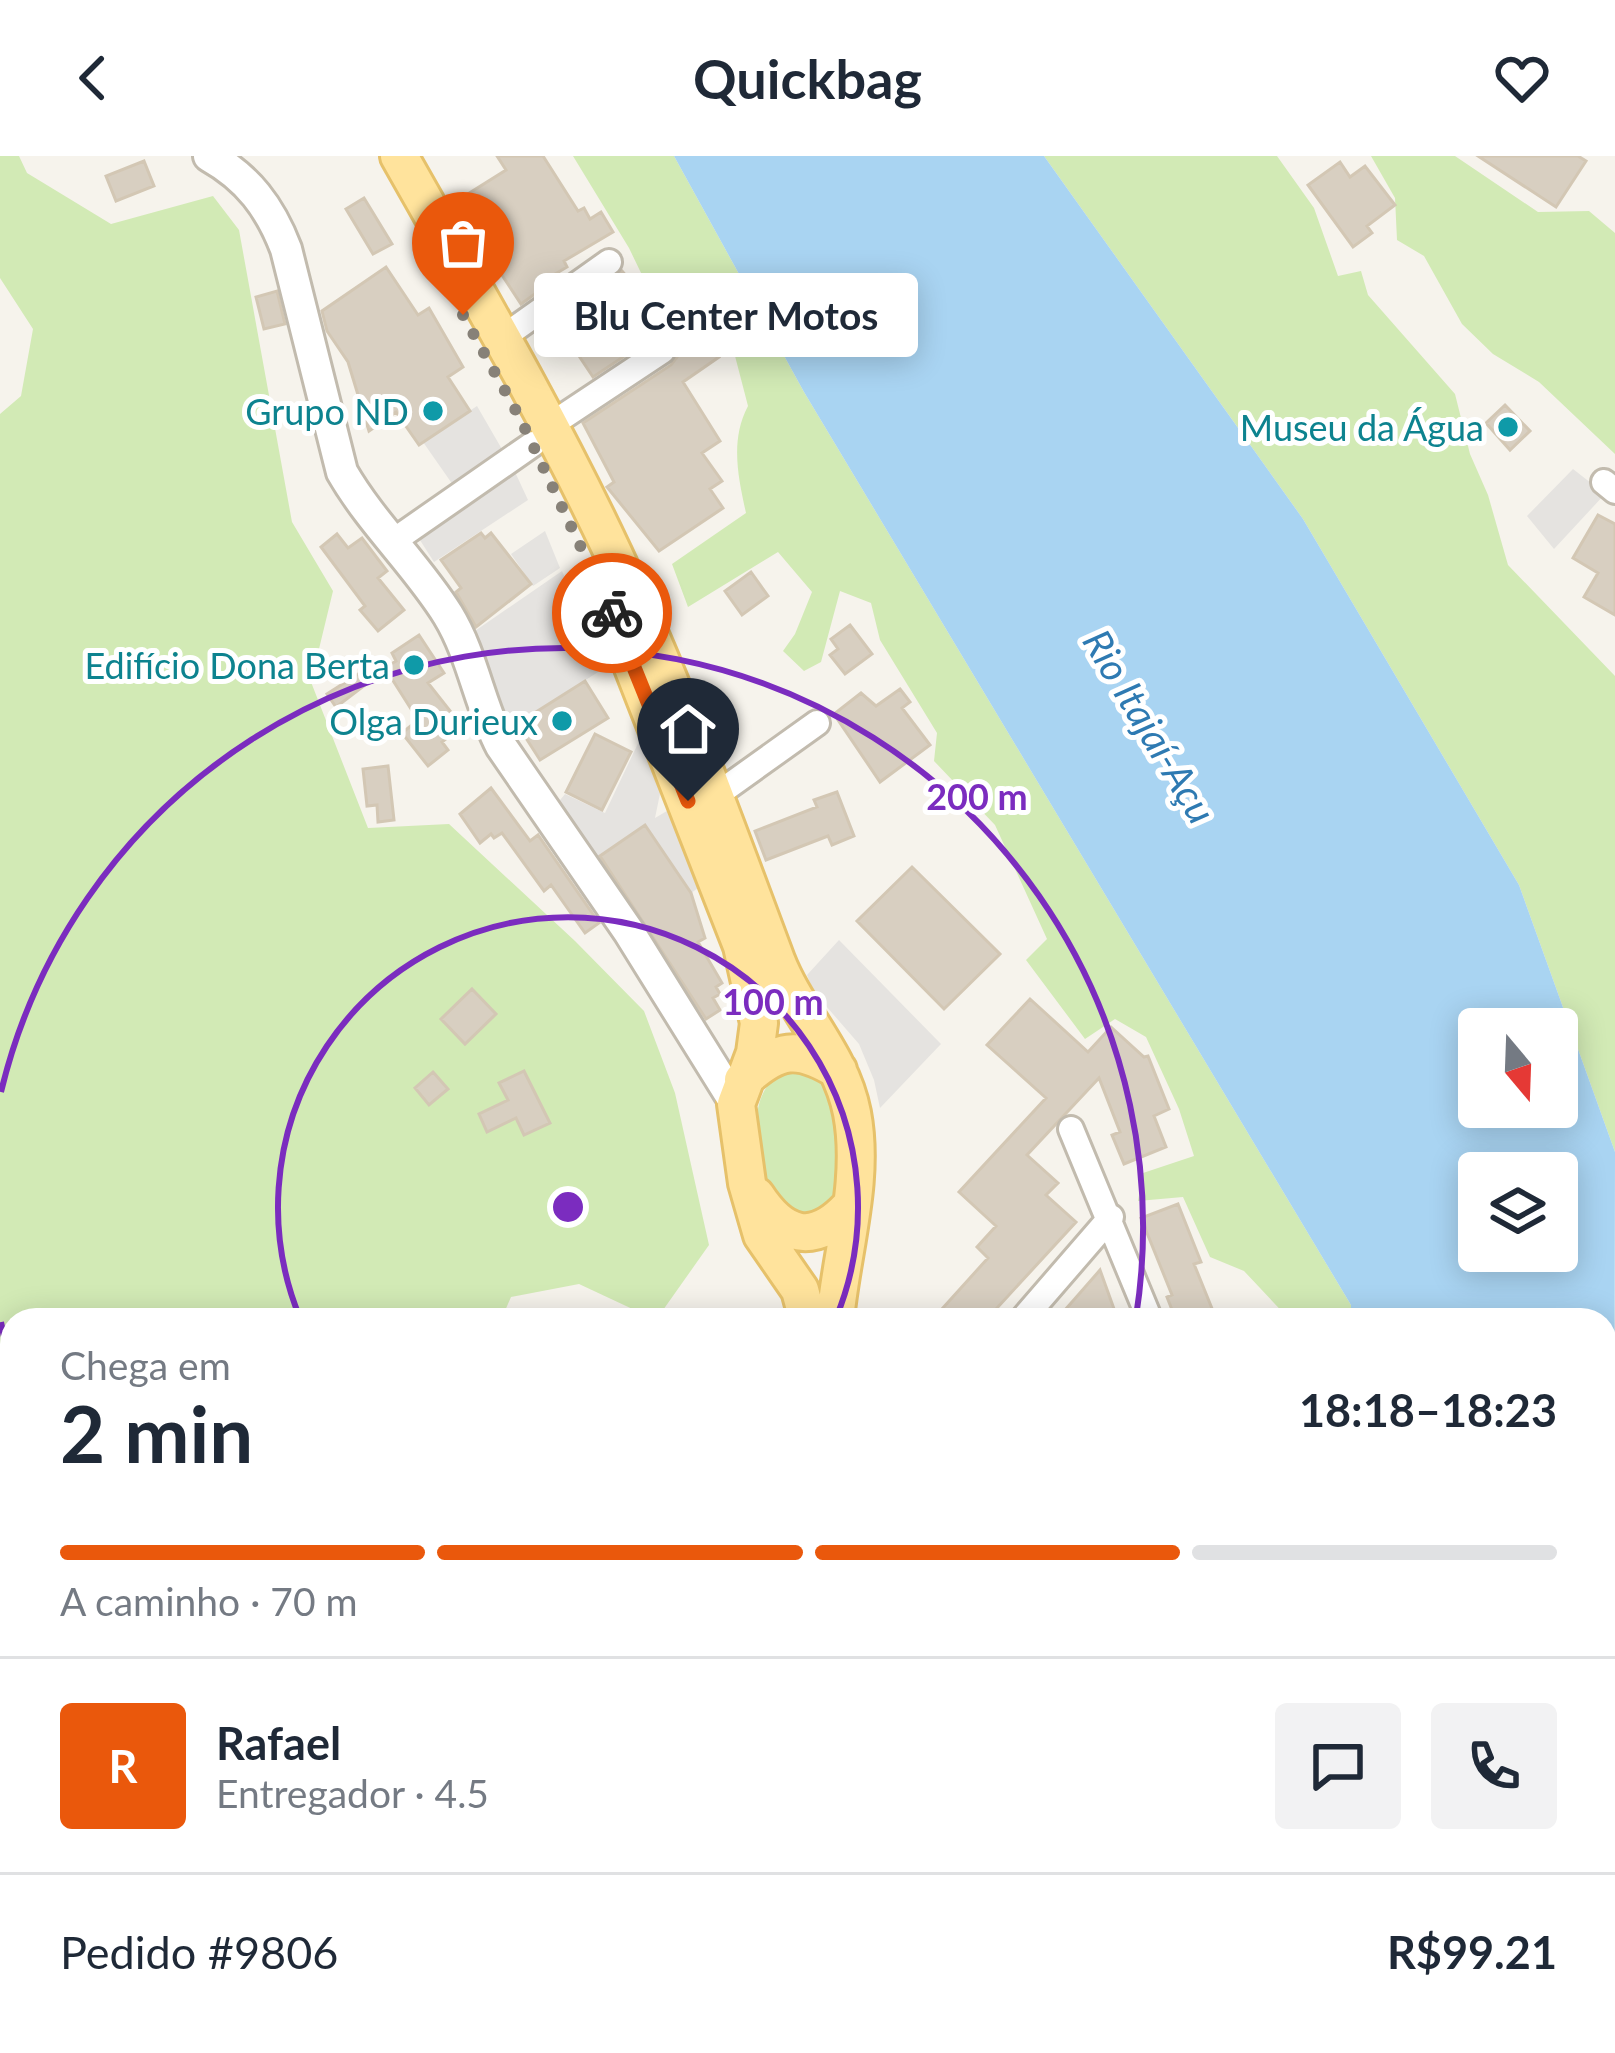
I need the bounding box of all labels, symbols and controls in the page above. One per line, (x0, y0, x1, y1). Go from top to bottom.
icon: back (60, 45, 126, 111)
icon: heart (1489, 45, 1555, 111)
text: Quickbag (693, 46, 922, 111)
pin (412, 192, 514, 315)
icon: bag (430, 210, 496, 276)
callout: Blu Center Motos (535, 273, 919, 357)
text: Blu Center Motos (574, 292, 879, 338)
place label: Grupo ND (245, 389, 409, 433)
marker: Grupo ND (420, 398, 446, 424)
place label: Museu da Água (1240, 405, 1484, 449)
marker: Museu da Água (1495, 414, 1521, 440)
courier (552, 553, 672, 673)
icon: bike (579, 580, 645, 646)
water label: Rio Itajaí-Açu (1074, 621, 1226, 831)
place label: Edifício Dona Berta (84, 643, 390, 687)
marker: Edifício Dona Berta (401, 652, 427, 678)
pin (637, 678, 739, 801)
icon: home (655, 696, 721, 762)
place label: Olga Durieux (329, 699, 538, 743)
marker: Olga Durieux (549, 708, 575, 734)
text: 200 m (926, 774, 1028, 818)
text: 100 m (722, 979, 824, 1023)
north arrow (1458, 1008, 1578, 1128)
map controls (1458, 1008, 1578, 1272)
button: layers (1458, 1152, 1578, 1272)
centre of rings (547, 1186, 589, 1228)
text: Chega em (60, 1342, 231, 1388)
text: 18:18–18:23 (1299, 1383, 1557, 1437)
text: 2 min (60, 1386, 253, 1480)
text: A caminho · 70 m (60, 1578, 358, 1624)
button: chat (1275, 1703, 1401, 1829)
button: phone (1431, 1703, 1557, 1829)
text: Rafael (216, 1716, 341, 1770)
text: R (109, 1739, 137, 1793)
text: Entregador · 4.5 (216, 1770, 489, 1816)
text: Pedido #9806 (60, 1925, 338, 1979)
text: R$99.21 (1387, 1925, 1557, 1979)

